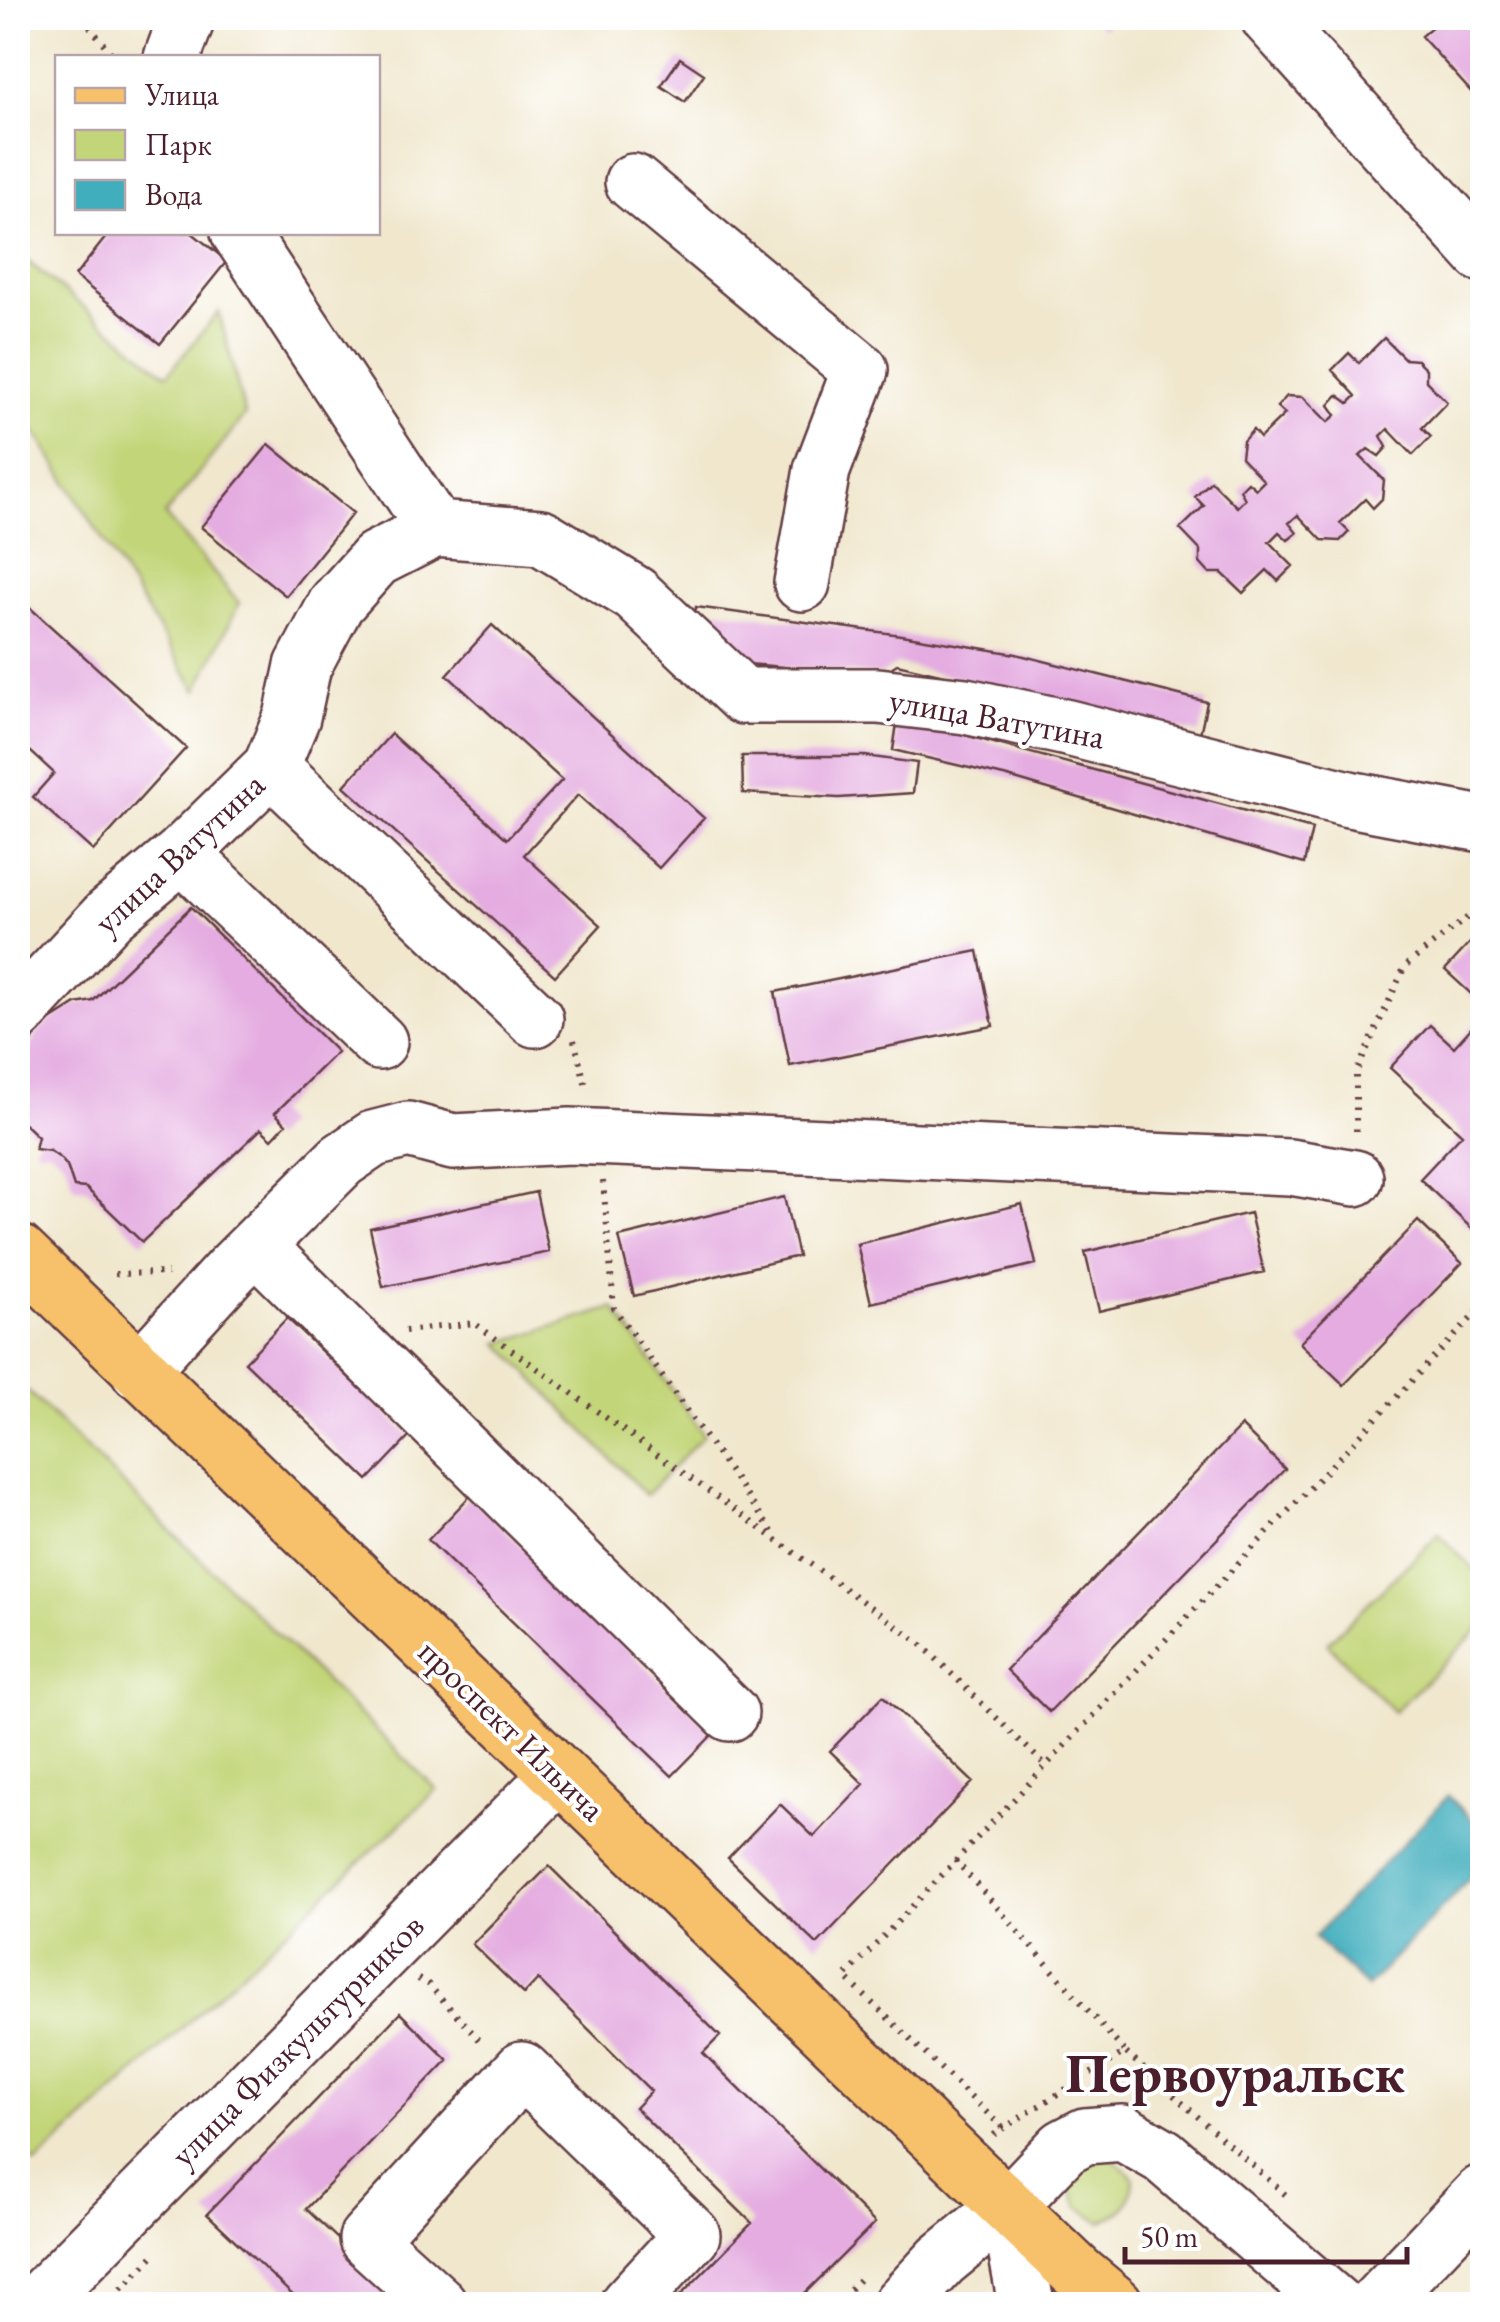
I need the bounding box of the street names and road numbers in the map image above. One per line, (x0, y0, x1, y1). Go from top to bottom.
street label: улица Ватутина (886, 676, 1108, 760)
street label: улица Ватутина (84, 762, 274, 944)
street label: проспект Ильича (409, 1629, 615, 1831)
street label: улица Физкультурников (160, 1903, 434, 2177)

